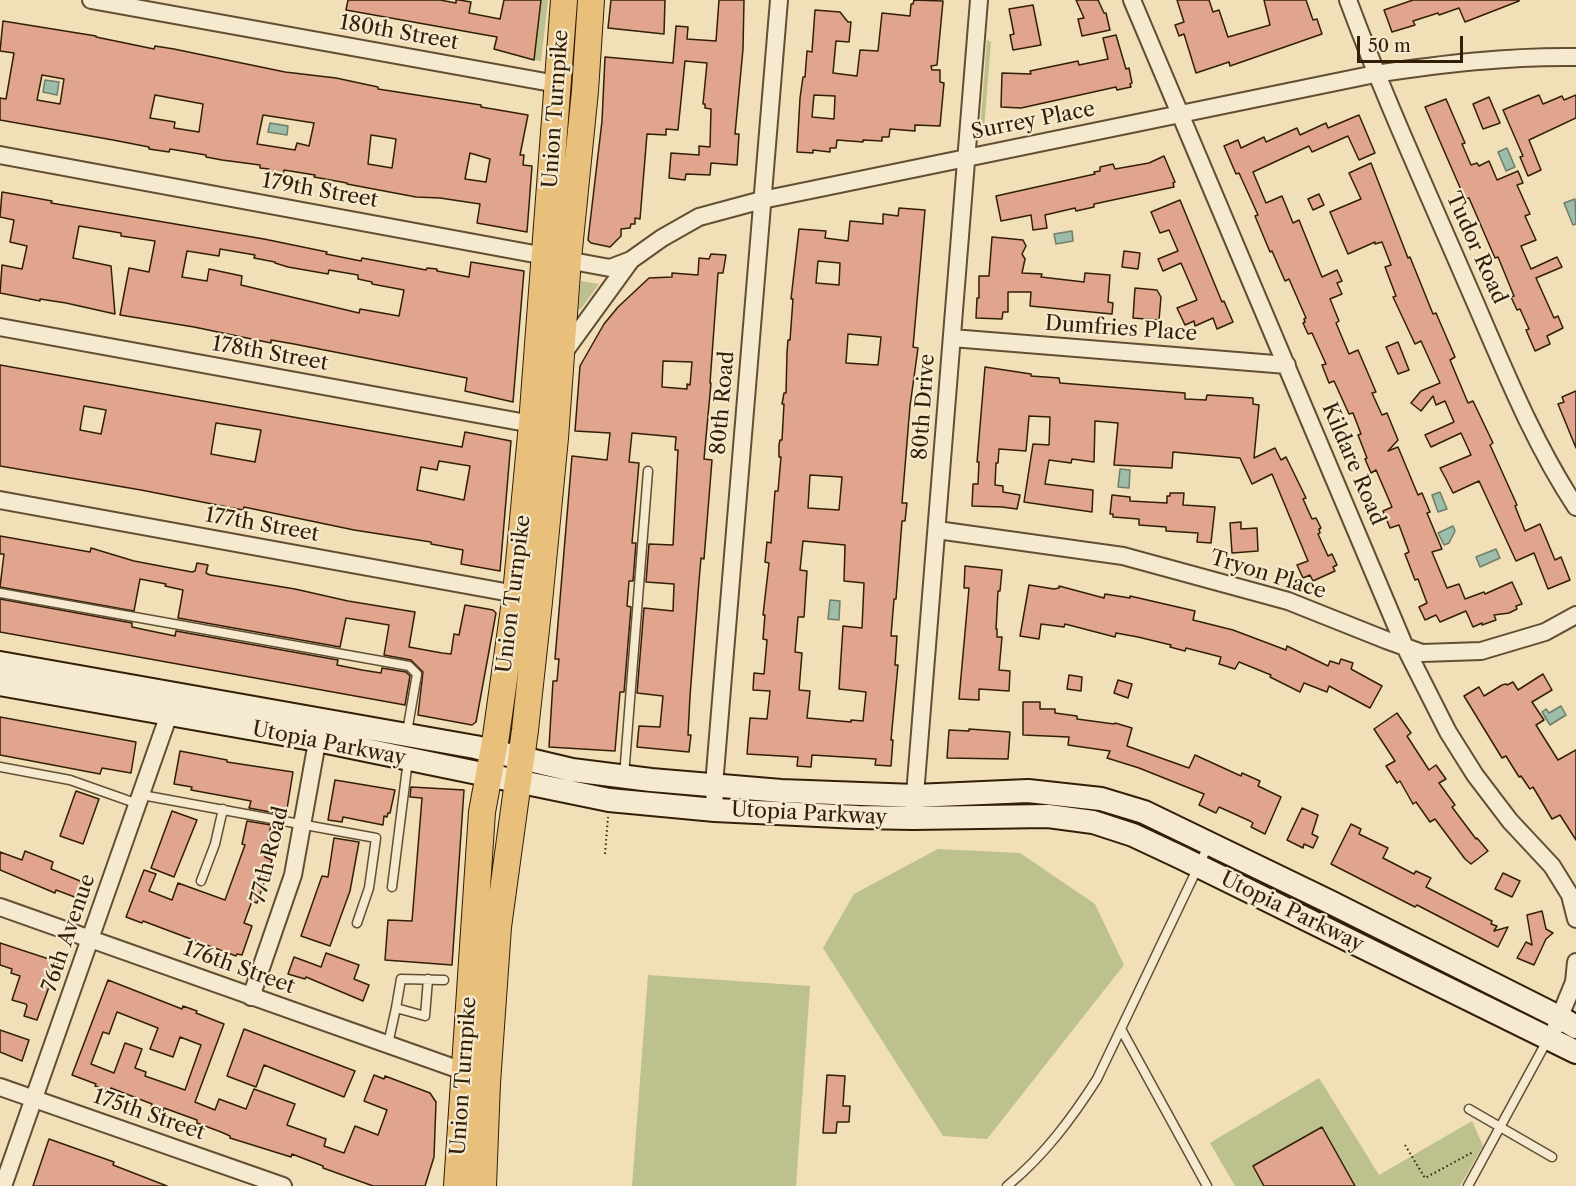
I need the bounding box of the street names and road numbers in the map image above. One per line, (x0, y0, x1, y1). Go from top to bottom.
street label: 180th Street (338, 10, 460, 56)
street label: Union Turnpike (538, 29, 574, 189)
street label: Surrey Place (969, 97, 1097, 145)
street label: 179th Street (260, 168, 380, 214)
street label: Tudor Road (1440, 188, 1512, 308)
street label: Dumfries Place (1044, 311, 1198, 347)
street label: 178th Street (210, 331, 330, 377)
street label: 80th Road (706, 350, 740, 456)
street label: 80th Drive (908, 353, 940, 461)
street label: Kildare Road (1316, 399, 1390, 529)
street label: 177th Street (203, 503, 321, 547)
street label: Union Turnpike (492, 513, 536, 675)
street label: Tryon Place (1207, 545, 1329, 605)
street label: Utopia Parkway (250, 717, 408, 771)
street label: Utopia Parkway (730, 797, 888, 831)
street label: 77th Road (246, 804, 294, 906)
street label: Utopia Parkway (1216, 866, 1368, 958)
street label: 76th Avenue (37, 871, 101, 995)
street label: 176th Street (180, 936, 298, 1000)
street label: Union Turnpike (446, 996, 482, 1156)
street label: 175th Street (90, 1084, 208, 1146)

